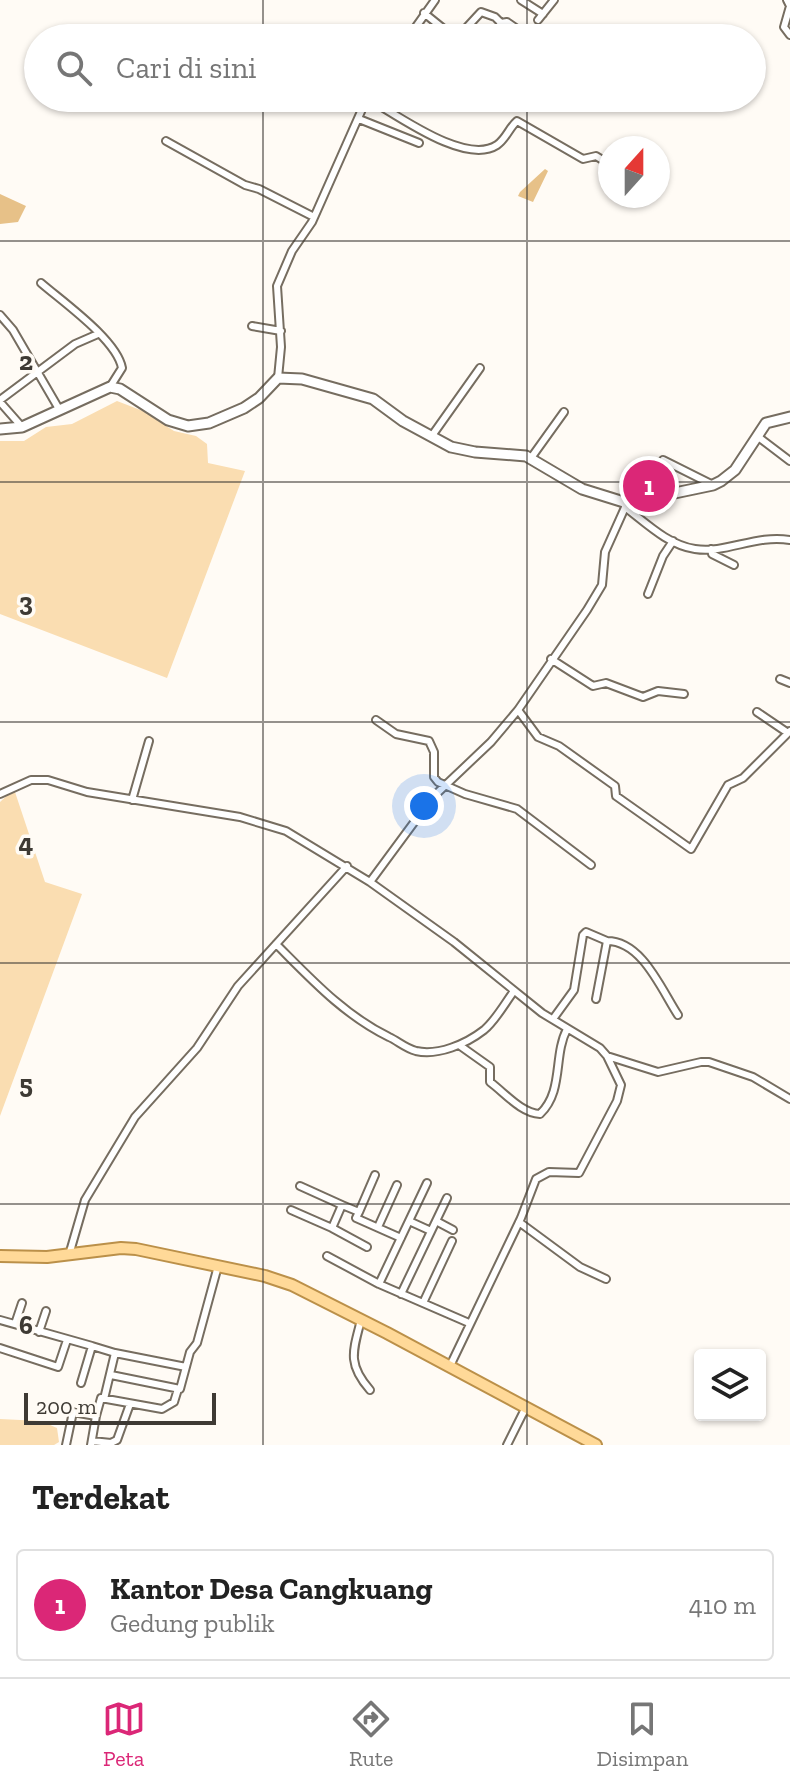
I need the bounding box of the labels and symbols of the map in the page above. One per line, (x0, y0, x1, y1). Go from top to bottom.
north arrow (598, 136, 670, 208)
text: 2 (19, 345, 33, 377)
pin: 1 (623, 456, 675, 516)
text: 3 (19, 586, 33, 618)
your location (404, 786, 444, 826)
text: 4 (19, 827, 34, 859)
text: 5 (19, 1068, 33, 1100)
text: 6 (19, 1309, 33, 1341)
scale bar (24, 1389, 216, 1425)

